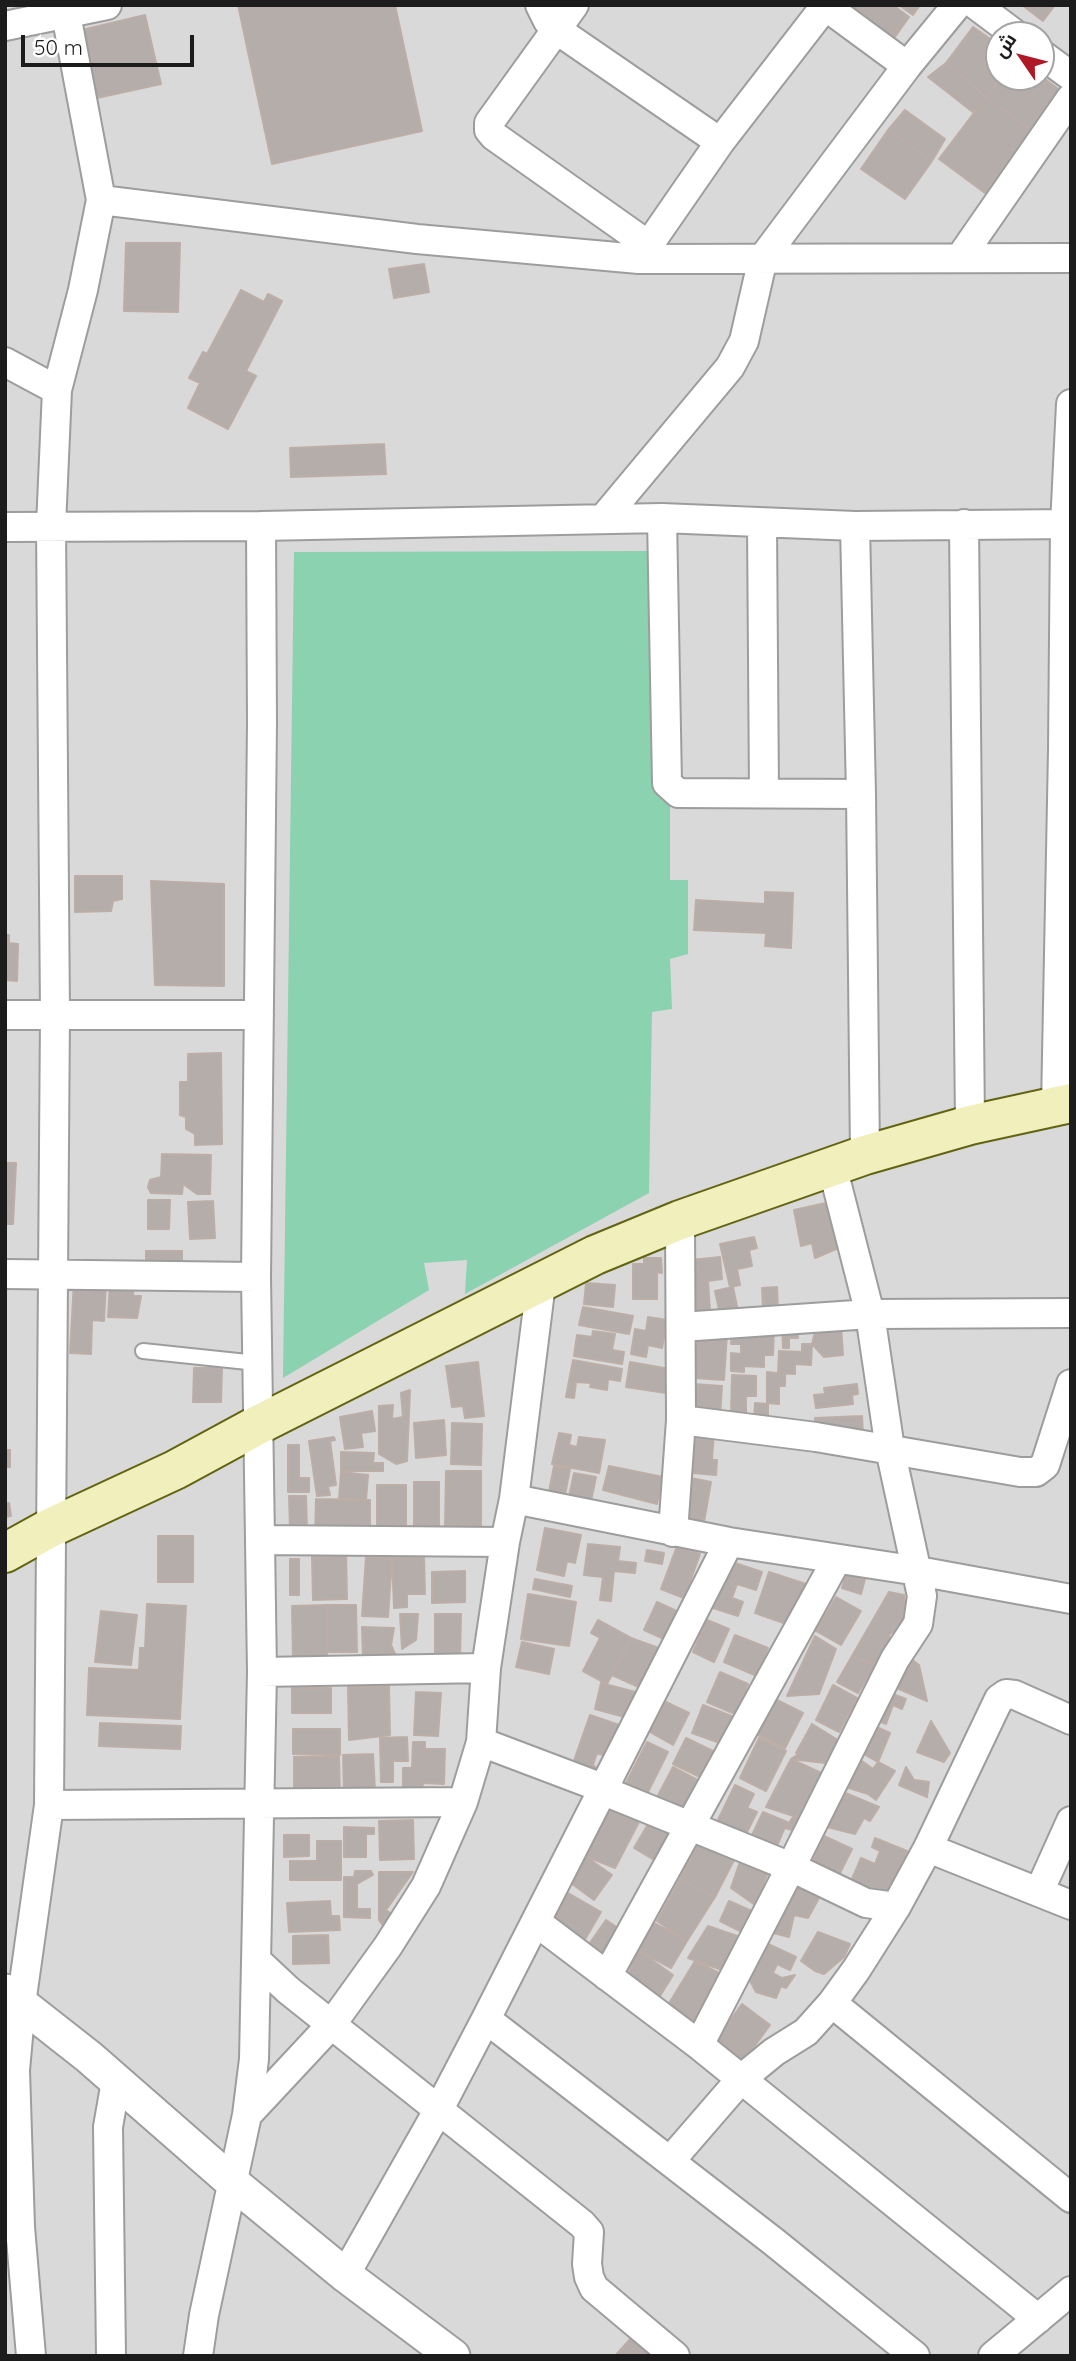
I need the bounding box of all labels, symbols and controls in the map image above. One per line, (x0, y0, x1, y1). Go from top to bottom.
scale bar (24, 21, 198, 65)
north arrow (985, 21, 1055, 91)
text: ش (988, 28, 1021, 62)
text: 50 m (34, 34, 83, 60)

